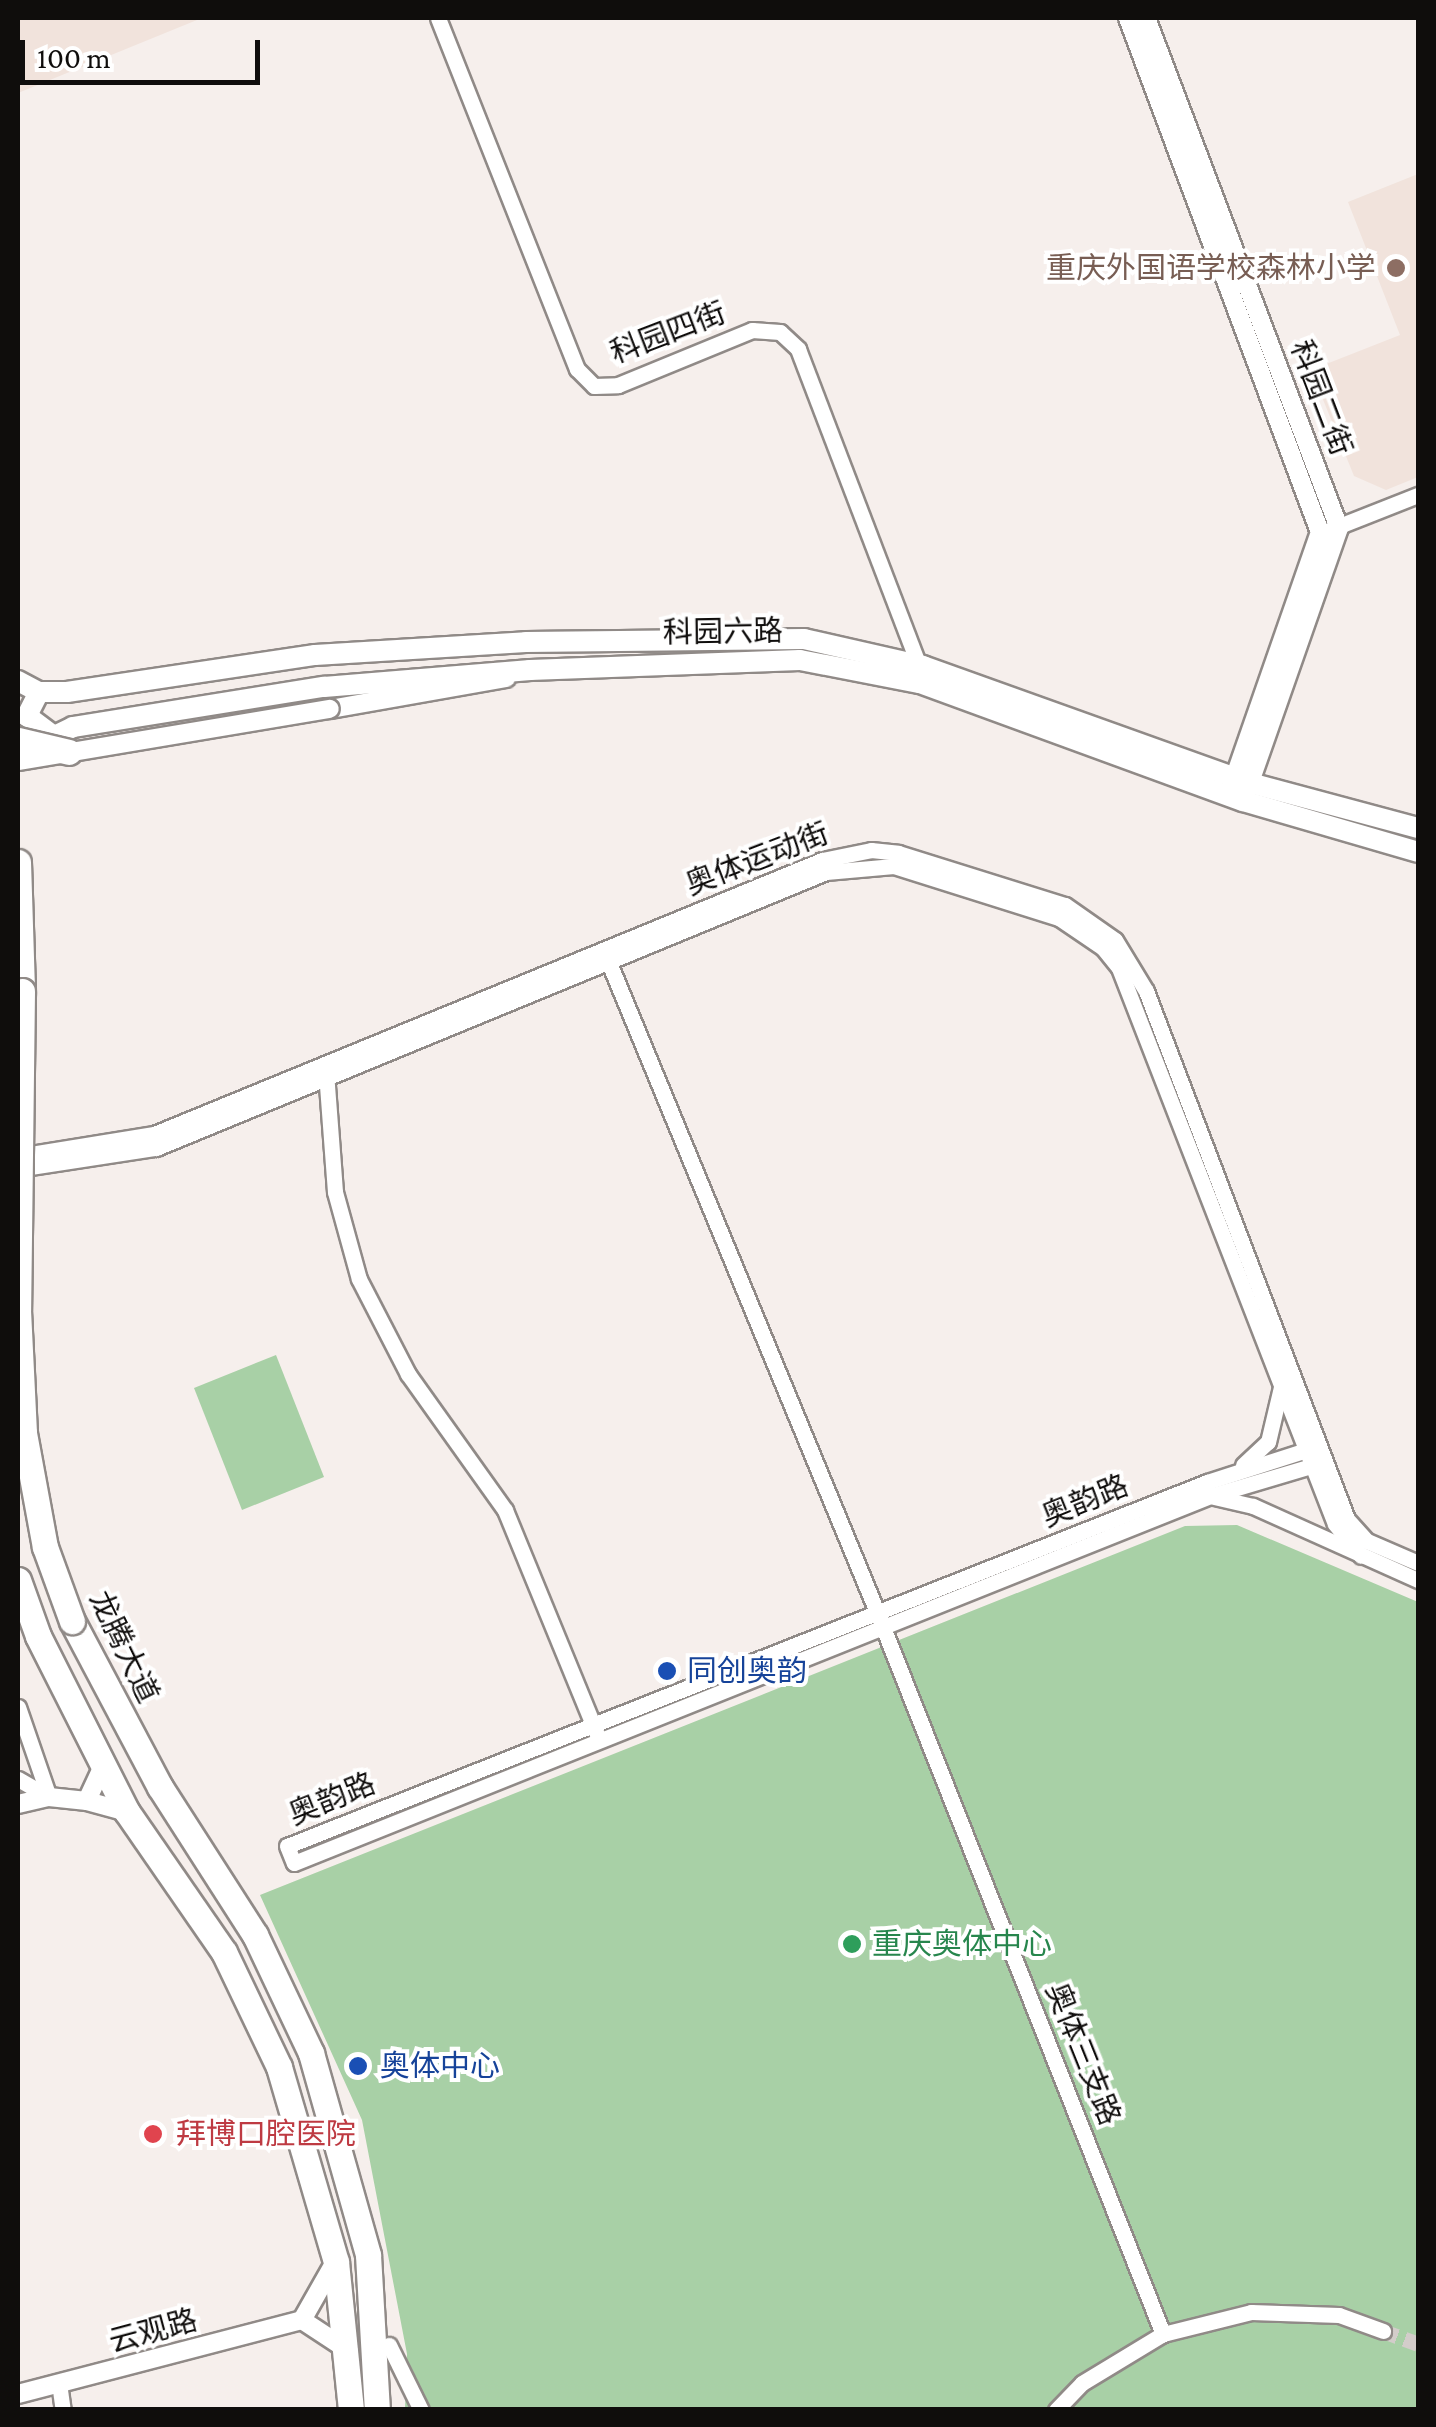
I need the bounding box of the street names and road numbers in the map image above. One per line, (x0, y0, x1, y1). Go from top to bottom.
street label: 科园四街 (606, 295, 730, 371)
street label: 科园二街 (1283, 336, 1359, 460)
street label: 科园六路 (663, 613, 783, 651)
street label: 奥体运动街 (681, 815, 833, 903)
street label: 奥韵路 (1037, 1467, 1133, 1535)
street label: 龙腾大道 (82, 1585, 166, 1709)
street label: 奥韵路 (284, 1765, 380, 1833)
street label: 奥体三支路 (1038, 1978, 1128, 2130)
street label: 云观路 (105, 2302, 201, 2360)

